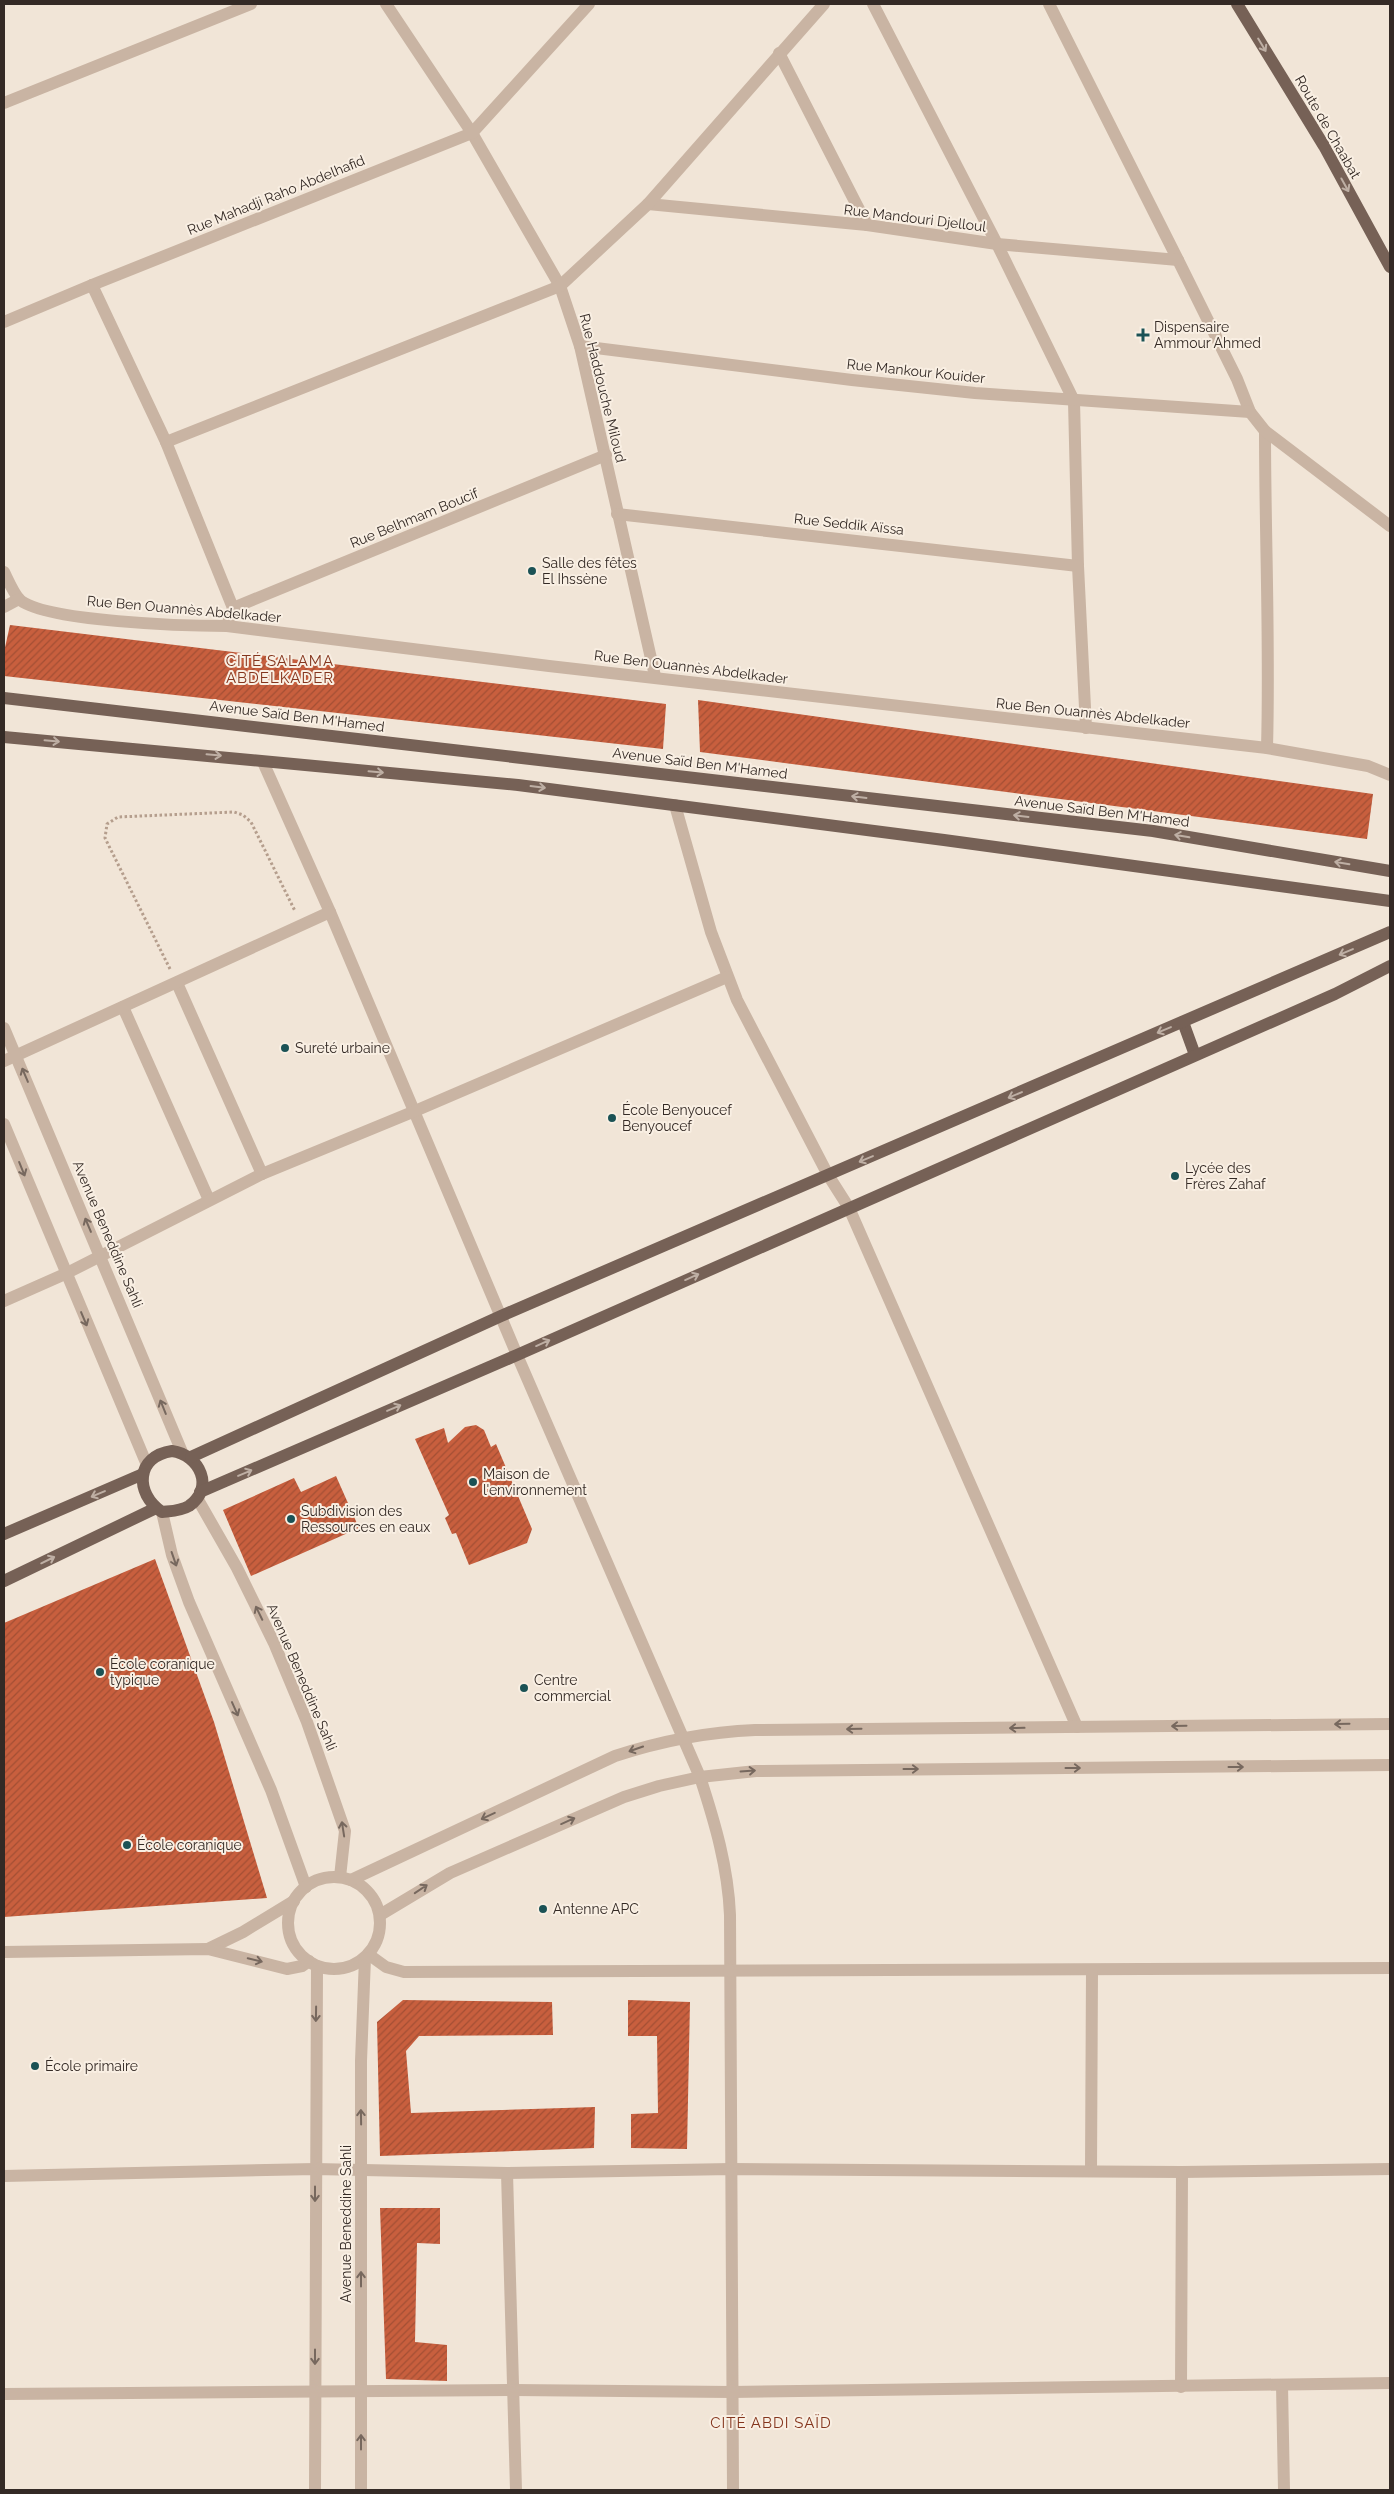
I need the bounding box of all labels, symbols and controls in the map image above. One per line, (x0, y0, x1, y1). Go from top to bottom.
one-way arrow (1258, 38, 1268, 52)
street label: Route de Chaabat (1292, 73, 1364, 182)
street label: Rue Mahadji Raho Abdelhafid (185, 152, 367, 238)
one-way arrow (1341, 177, 1350, 192)
street label: Rue Mandouri Djelloul (843, 201, 987, 235)
street label: Rue Haddouche Miloud (577, 312, 629, 464)
place label: Dispensaire Ammour Ahmed (1154, 319, 1261, 351)
marker: Dispensaire Ammour Ahmed (1136, 328, 1150, 342)
street label: Rue Mankour Kouider (846, 356, 986, 386)
street label: Rue Belhmam Boucif (348, 484, 482, 551)
street label: Rue Seddik Aïssa (793, 510, 905, 538)
place label: Salle des fêtes El Ihssène (542, 555, 637, 587)
marker: Salle des fêtes El Ihssène (526, 565, 538, 577)
street label: Rue Ben Ouannès Abdelkader (86, 593, 282, 625)
street label: Rue Ben Ouannès Abdelkader (593, 647, 789, 687)
district label: CITÉ SALAMA ABDELKADER (226, 652, 334, 687)
street label: Rue Ben Ouannès Abdelkader (995, 695, 1191, 731)
street label: Avenue Saïd Ben M'Hamed (209, 697, 385, 735)
one-way arrow (44, 737, 60, 746)
street label: Avenue Saïd Ben M'Hamed (612, 744, 788, 782)
one-way arrow (206, 750, 222, 760)
one-way arrow (367, 767, 383, 777)
one-way arrow (529, 782, 545, 792)
one-way arrow (852, 792, 868, 802)
street label: Avenue Saïd Ben M'Hamed (1014, 792, 1190, 830)
one-way arrow (1013, 811, 1029, 821)
one-way arrow (1174, 831, 1190, 841)
one-way arrow (1335, 857, 1351, 867)
one-way arrow (1339, 947, 1354, 957)
one-way arrow (1157, 1026, 1172, 1036)
place label: Sureté urbaine (295, 1040, 390, 1056)
marker: Sureté urbaine (279, 1042, 291, 1054)
one-way arrow (19, 1068, 29, 1083)
one-way arrow (1008, 1090, 1023, 1100)
place label: École Benyoucef Benyoucef (622, 1101, 733, 1134)
marker: École Benyoucef Benyoucef (606, 1112, 618, 1124)
one-way arrow (859, 1155, 874, 1165)
street label: Avenue Beneddine Sahli (70, 1158, 146, 1310)
place label: Lycée des Frères Zahaf (1185, 1160, 1267, 1192)
one-way arrow (18, 1161, 27, 1176)
marker: Lycée des Frères Zahaf (1169, 1170, 1181, 1182)
one-way arrow (82, 1218, 92, 1233)
one-way arrow (684, 1272, 699, 1282)
one-way arrow (80, 1311, 89, 1326)
one-way arrow (535, 1338, 550, 1348)
one-way arrow (158, 1400, 168, 1415)
one-way arrow (386, 1403, 401, 1413)
place label: Maison de l'environnement (483, 1466, 587, 1498)
one-way arrow (237, 1467, 252, 1477)
marker: Maison de l'environnement (467, 1476, 479, 1488)
one-way arrow (91, 1489, 106, 1499)
place label: Subdivision des Ressources en eaux (301, 1503, 430, 1535)
marker: Subdivision des Ressources en eaux (285, 1513, 297, 1525)
one-way arrow (170, 1551, 179, 1566)
one-way arrow (40, 1554, 55, 1564)
street label: Avenue Beneddine Sahli (264, 1601, 340, 1753)
one-way arrow (254, 1606, 263, 1621)
place label: École coranique typique (110, 1655, 215, 1688)
marker: École coranique typique (94, 1666, 106, 1678)
place label: Centre commercial (534, 1672, 611, 1704)
marker: Centre commercial (518, 1682, 530, 1694)
one-way arrow (231, 1701, 241, 1716)
one-way arrow (1334, 1719, 1350, 1729)
one-way arrow (1171, 1721, 1188, 1731)
one-way arrow (1009, 1723, 1025, 1732)
one-way arrow (846, 1724, 862, 1734)
one-way arrow (628, 1745, 644, 1755)
one-way arrow (1227, 1762, 1243, 1772)
one-way arrow (1064, 1763, 1081, 1773)
one-way arrow (902, 1765, 918, 1774)
one-way arrow (740, 1767, 756, 1776)
one-way arrow (481, 1812, 496, 1821)
one-way arrow (560, 1816, 575, 1826)
one-way arrow (337, 1822, 347, 1838)
place label: École coranique (137, 1836, 242, 1853)
marker: École coranique (121, 1839, 133, 1851)
one-way arrow (413, 1884, 427, 1894)
place label: Antenne APC (553, 1901, 639, 1917)
marker: Antenne APC (537, 1903, 549, 1915)
one-way arrow (246, 1956, 262, 1966)
one-way arrow (312, 2006, 321, 2022)
place label: École primaire (45, 2057, 138, 2074)
marker: École primaire (29, 2060, 41, 2072)
one-way arrow (356, 2109, 366, 2125)
street label: Avenue Beneddine Sahli (338, 2145, 354, 2303)
one-way arrow (310, 2186, 320, 2202)
one-way arrow (356, 2271, 366, 2288)
one-way arrow (310, 2348, 320, 2365)
district label: CITÉ ABDI SAÏD (710, 2413, 832, 2432)
one-way arrow (356, 2434, 366, 2450)

